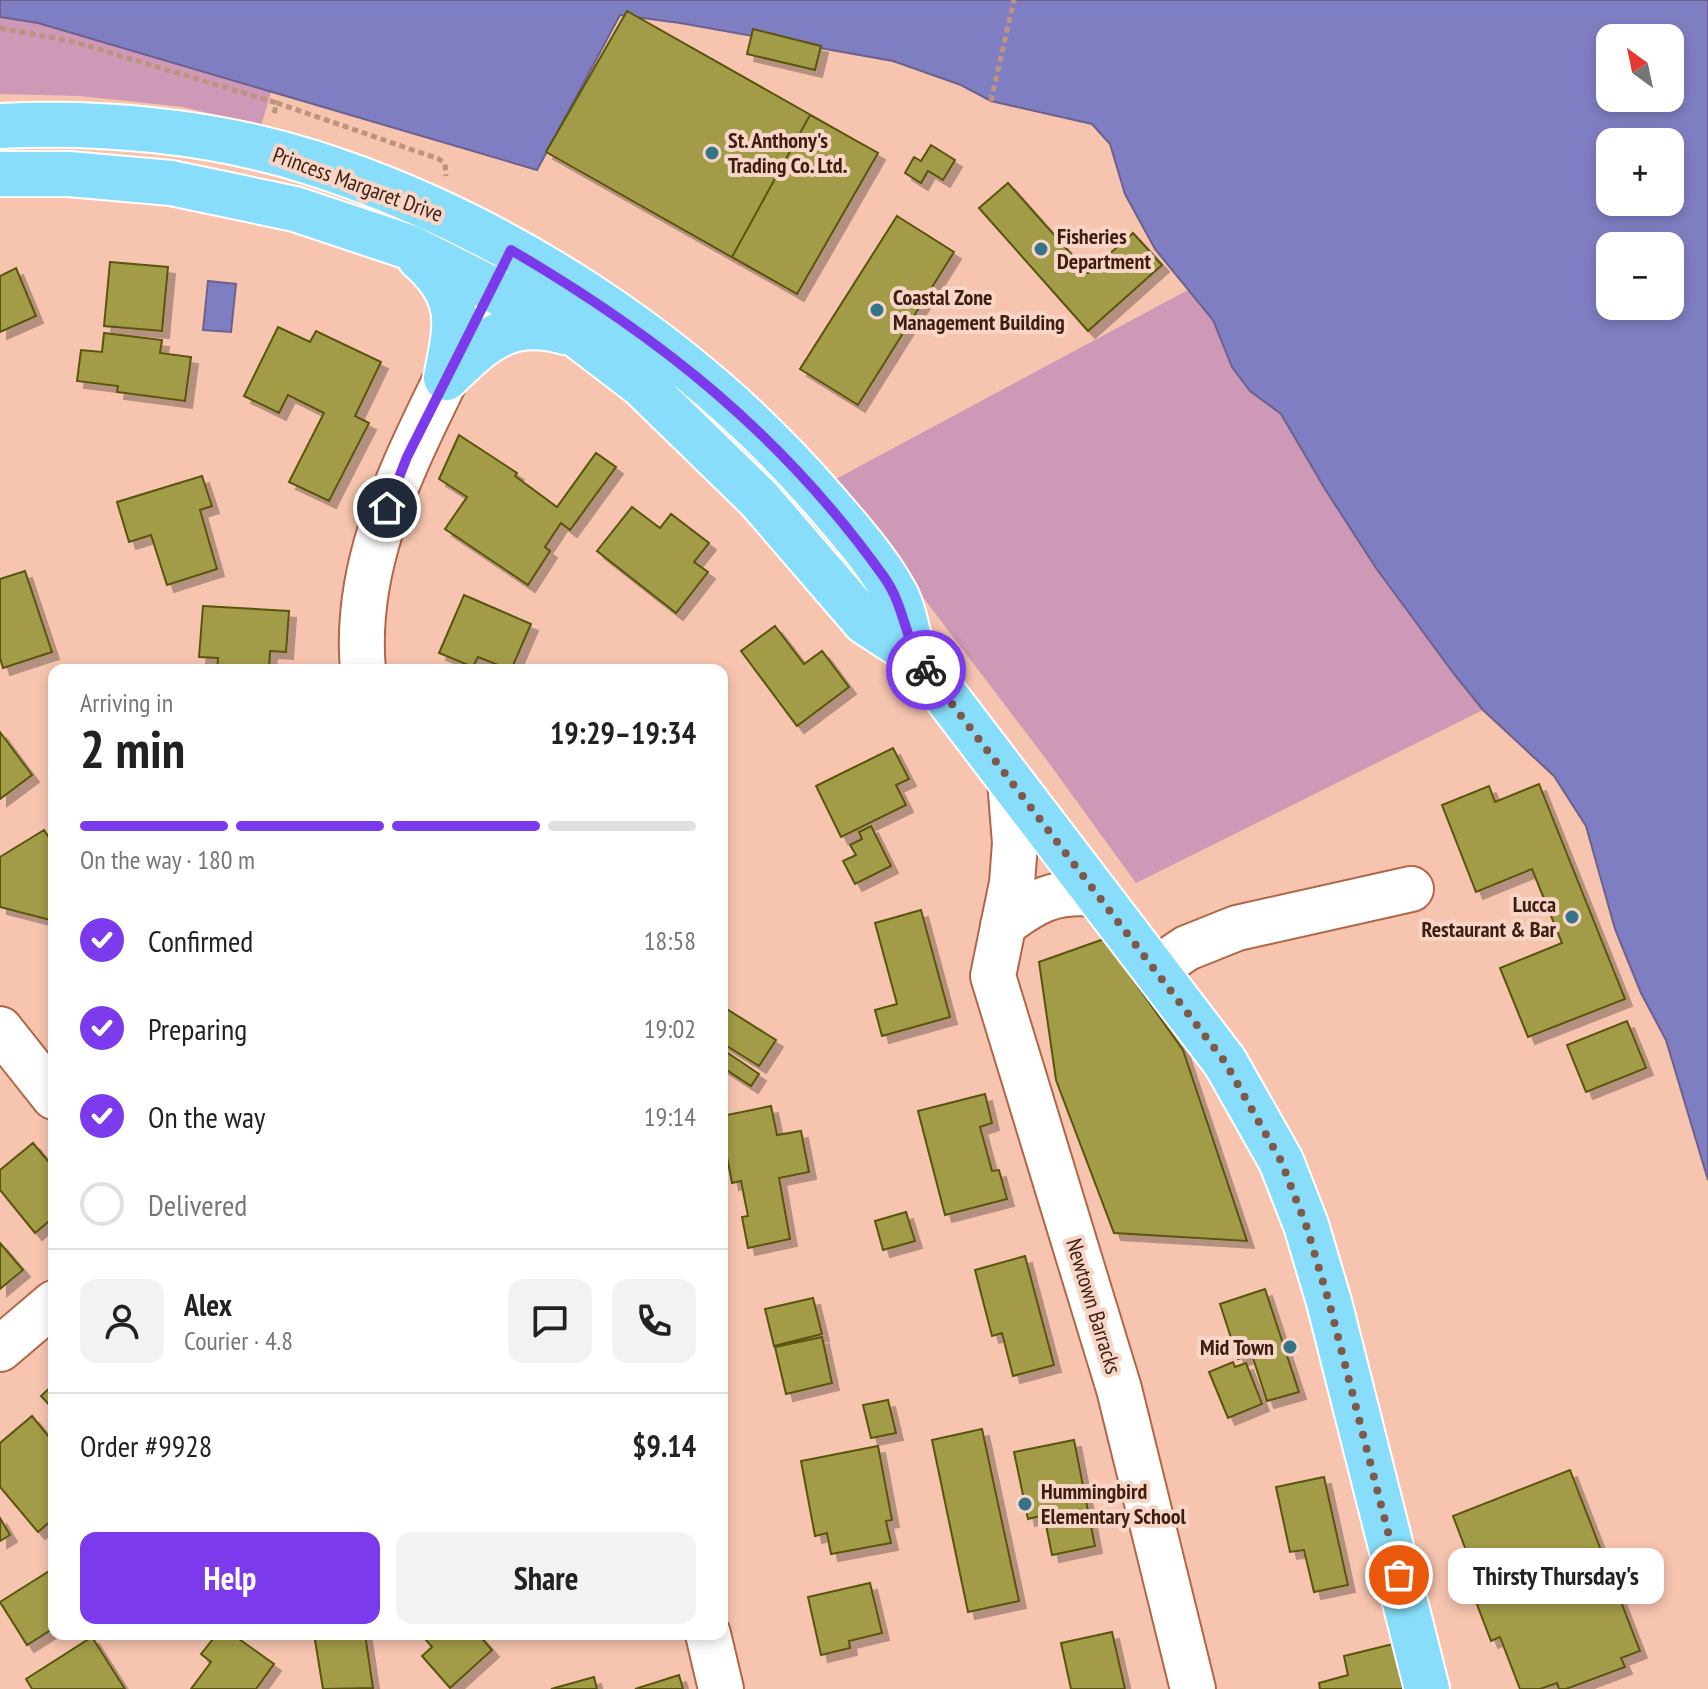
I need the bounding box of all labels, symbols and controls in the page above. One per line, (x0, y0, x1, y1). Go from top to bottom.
north arrow (1596, 24, 1684, 112)
map controls (1596, 24, 1684, 320)
place label: St. Anthony's Trading Co. Ltd. (728, 126, 847, 179)
button: + (1596, 128, 1684, 216)
street label: Princess Margaret Drive (269, 140, 447, 228)
marker: St. Anthony's Trading Co. Ltd. (703, 144, 721, 162)
place label: Fisheries Department (1057, 222, 1151, 275)
button: − (1596, 232, 1684, 320)
marker: Fisheries Department (1032, 240, 1050, 258)
place label: Coastal Zone Management Building (893, 283, 1065, 336)
marker: Coastal Zone Management Building (868, 301, 886, 319)
pin (353, 474, 421, 542)
icon: home (365, 486, 409, 530)
courier (886, 630, 966, 710)
icon: bike (904, 648, 948, 692)
text: Arriving in (80, 686, 173, 719)
text: 19:29–19:34 (550, 713, 696, 752)
text: 2 min (80, 715, 185, 782)
text: On the way · 180 m (80, 843, 255, 876)
place label: Lucca Restaurant & Bar (1421, 890, 1557, 943)
marker: Lucca Restaurant & Bar (1563, 908, 1581, 926)
icon: check (80, 918, 124, 962)
text: Confirmed (148, 921, 253, 960)
text: 18:58 (644, 924, 696, 957)
icon: check (80, 1006, 124, 1050)
text: Preparing (148, 1009, 247, 1048)
text: 19:02 (644, 1012, 696, 1045)
icon: check (80, 1094, 124, 1138)
text: On the way (148, 1097, 265, 1136)
text: 19:14 (644, 1100, 696, 1133)
text: Delivered (148, 1185, 247, 1224)
street label: Newtown Barracks (1060, 1235, 1128, 1377)
button: person (80, 1279, 164, 1363)
button: chat (508, 1279, 592, 1363)
button: phone (612, 1279, 696, 1363)
text: Alex (184, 1285, 232, 1324)
text: Courier · 4.8 (184, 1324, 293, 1357)
place label: Mid Town (1200, 1333, 1274, 1361)
marker: Mid Town (1281, 1338, 1299, 1356)
text: Order #9928 (80, 1426, 212, 1465)
text: $9.14 (632, 1426, 696, 1465)
place label: Hummingbird Elementary School (1041, 1477, 1187, 1530)
marker: Hummingbird Elementary School (1016, 1495, 1034, 1513)
button: Help (80, 1532, 380, 1624)
button: Share (396, 1532, 696, 1624)
pin (1365, 1541, 1433, 1609)
callout: Thirsty Thursday's (1447, 1547, 1663, 1603)
icon: bag (1377, 1553, 1421, 1597)
text: Thirsty Thursday's (1473, 1559, 1639, 1592)

